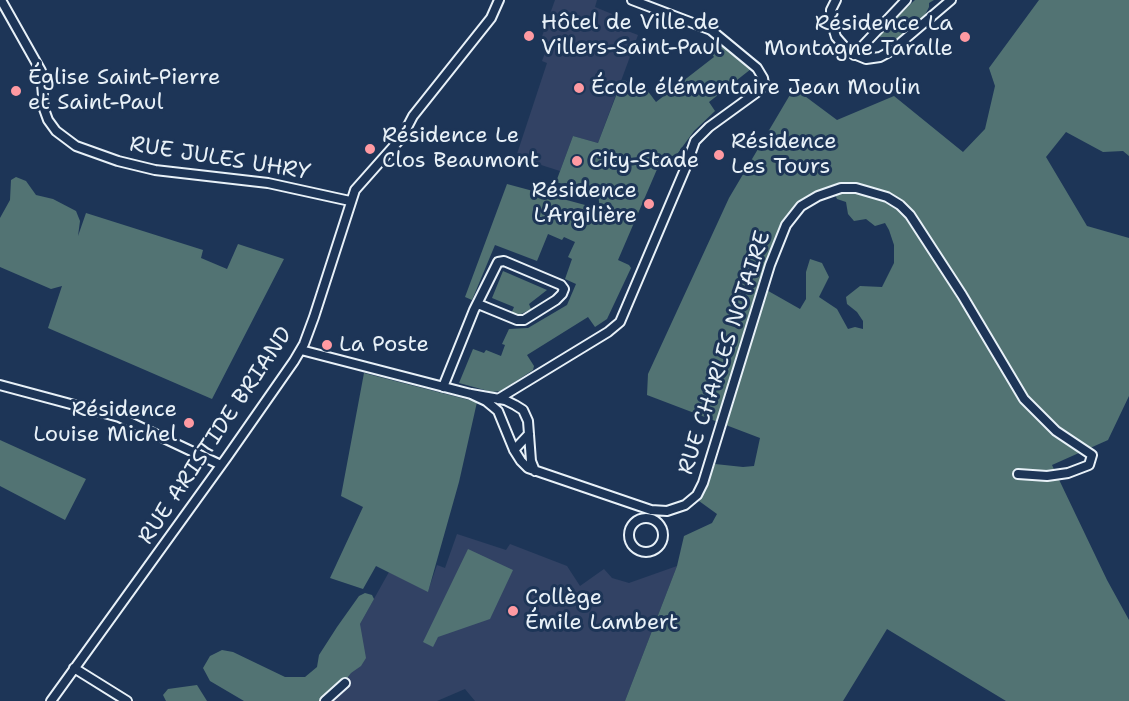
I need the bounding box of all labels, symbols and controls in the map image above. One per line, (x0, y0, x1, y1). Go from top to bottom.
place label: Hôtel de Ville de Villers-Saint-Paul (541, 10, 722, 62)
place label: Résidence La Montagne Taralle (764, 11, 953, 62)
marker: Hôtel de Ville de Villers-Saint-Paul (522, 29, 536, 43)
marker: Résidence La Montagne Taralle (958, 30, 972, 44)
place label: Église Saint-Pierre et Saint-Paul (28, 65, 220, 116)
place label: École élémentaire Jean Moulin (591, 75, 920, 101)
marker: École élémentaire Jean Moulin (572, 81, 586, 95)
marker: Église Saint-Pierre et Saint-Paul (9, 84, 23, 98)
place label: Résidence Le Clos Beaumont (382, 123, 539, 174)
place label: Résidence Les Tours (731, 129, 837, 180)
street label: RUE JULES UHRY (128, 132, 312, 186)
marker: Résidence Le Clos Beaumont (363, 142, 377, 156)
place label: City-Stade (589, 148, 699, 174)
marker: Résidence Les Tours (712, 148, 726, 162)
marker: City-Stade (570, 154, 584, 168)
place label: Résidence L’Argilière (531, 178, 637, 230)
marker: Résidence L’Argilière (642, 197, 656, 211)
street label: RUE CHARLES NOTAIRE (673, 228, 777, 478)
street label: RUE ARISTIDE BRIAND (133, 322, 299, 550)
place label: La Poste (339, 332, 429, 358)
marker: La Poste (320, 338, 334, 352)
place label: Résidence Louise Michel (33, 397, 177, 448)
marker: Résidence Louise Michel (182, 416, 196, 430)
place label: Collège Émile Lambert (525, 585, 678, 636)
marker: Collège Émile Lambert (506, 604, 520, 618)

